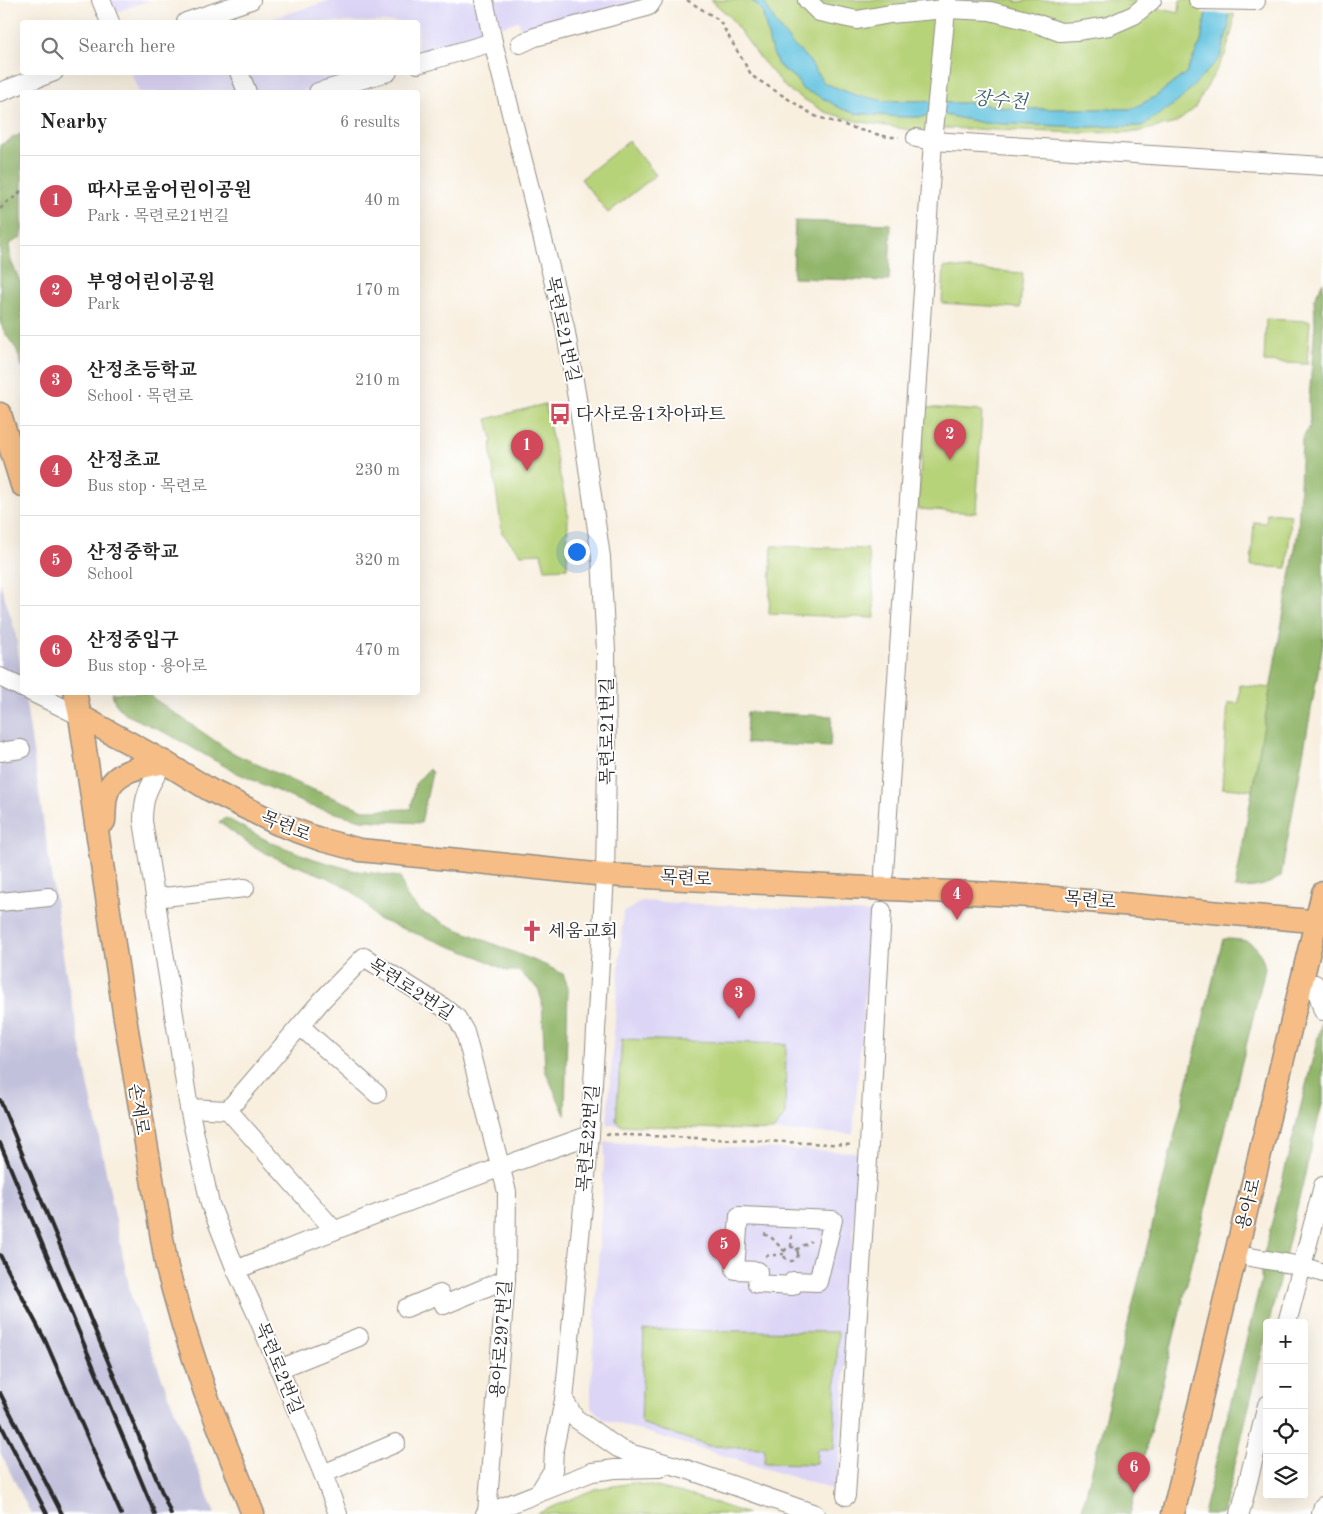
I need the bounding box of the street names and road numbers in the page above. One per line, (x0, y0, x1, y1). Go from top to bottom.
street label: 목련로21번길 (542, 274, 583, 384)
street label: 목련로21번길 (598, 677, 617, 785)
street label: 목련로 (258, 808, 314, 845)
street label: 목련로 (659, 868, 713, 889)
street label: 목련로 (1063, 889, 1117, 912)
street label: 목련로2번길 (365, 955, 457, 1024)
street label: 손재로 (125, 1082, 152, 1136)
street label: 목련로22번길 (574, 1084, 603, 1193)
street label: 용아로 (1233, 1177, 1264, 1232)
street label: 용아로297번길 (488, 1279, 515, 1399)
street label: 목련로2번길 (251, 1319, 306, 1417)

